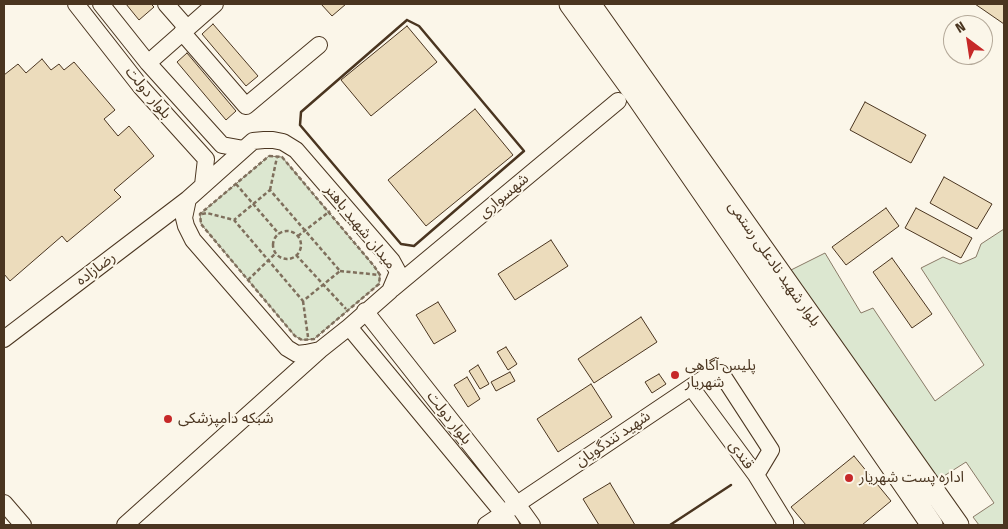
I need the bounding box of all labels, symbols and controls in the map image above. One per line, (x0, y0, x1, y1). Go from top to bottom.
north arrow (943, 15, 993, 65)
text: N (953, 18, 968, 37)
street label: بلوار دولت (121, 63, 175, 123)
street label: شهسواری (475, 170, 533, 222)
street label: میدان شهید باهنر (320, 181, 400, 273)
street label: بلوار شهید نادعلی رستمی (724, 198, 824, 330)
street label: رضازاده (73, 248, 119, 290)
place label: پلیس آگاهی شهریار (685, 357, 756, 392)
marker: پلیس آگاهی شهریار (669, 369, 681, 381)
street label: بلوار دولت (423, 388, 475, 448)
street label: شهید تندگویان (572, 407, 654, 471)
place label: شبکه دامپزشکی (178, 410, 273, 428)
marker: شبکه دامپزشکی (162, 413, 174, 425)
street label: قندی (725, 437, 757, 473)
place label: اداره پست شهریار (859, 469, 964, 487)
marker: اداره پست شهریار (843, 472, 855, 484)

